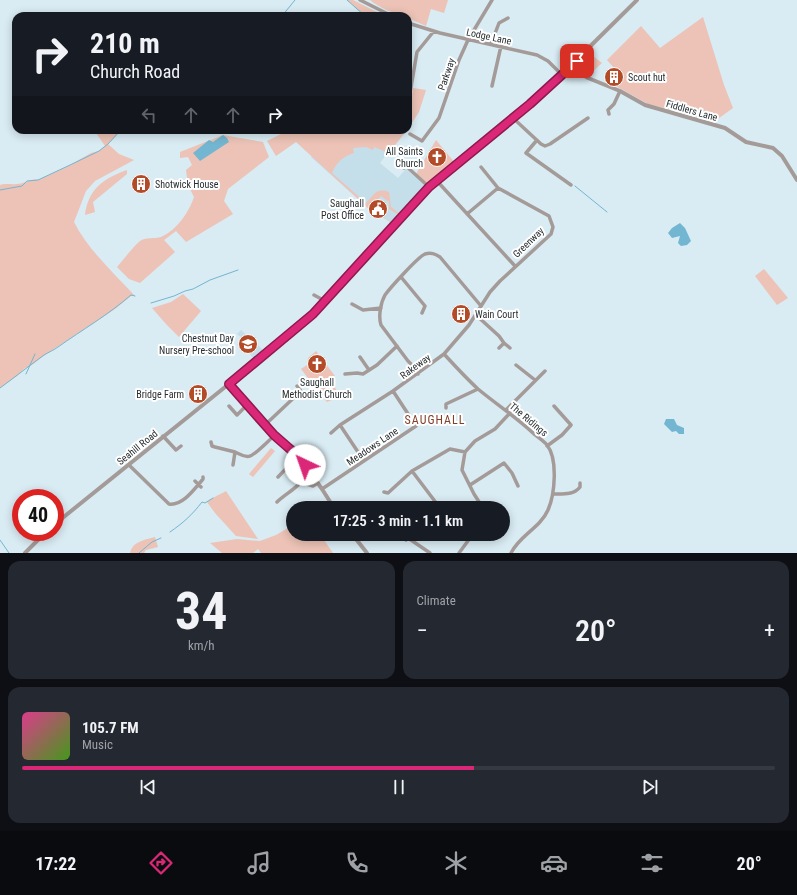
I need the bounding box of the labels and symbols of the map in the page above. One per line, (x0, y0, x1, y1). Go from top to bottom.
street label: Lodge Lane (465, 26, 513, 47)
pin (560, 44, 594, 78)
street label: Parkway (436, 57, 457, 92)
building icon: Scout hut (603, 66, 625, 88)
place label: Scout hut (628, 72, 666, 83)
street label: Fiddlers Lane (665, 98, 719, 123)
place label: All Saints Church (386, 146, 423, 169)
church icon: All Saints Church (426, 146, 448, 168)
building icon: Shotwick House (130, 173, 152, 195)
place label: Shotwick House (155, 179, 219, 190)
place label: Saughall Post Office (321, 198, 364, 221)
public building icon: Saughall Post Office (367, 198, 389, 220)
street label: Greenway (511, 225, 546, 260)
building icon: Wain Court (450, 303, 472, 325)
place label: Wain Court (475, 309, 518, 320)
place label: Chestnut Day Nursery Pre-school (159, 333, 234, 356)
school or university icon: Chestnut Day Nursery Pre-school (237, 333, 259, 355)
street label: Rakeway (398, 352, 433, 381)
church icon: Saughall Methodist Church (306, 353, 328, 375)
place label: Saughall Methodist Church (282, 377, 352, 400)
building icon: Bridge Farm (187, 383, 209, 405)
place label: Bridge Farm (136, 389, 184, 400)
street label: The Ridings (507, 400, 550, 439)
district label: SAUGHALL (405, 413, 465, 427)
street label: Meadows Lane (345, 425, 400, 468)
street label: Seahill Road (115, 428, 160, 467)
position arrow (284, 444, 326, 486)
speed limit sign: 40 (12, 489, 64, 541)

